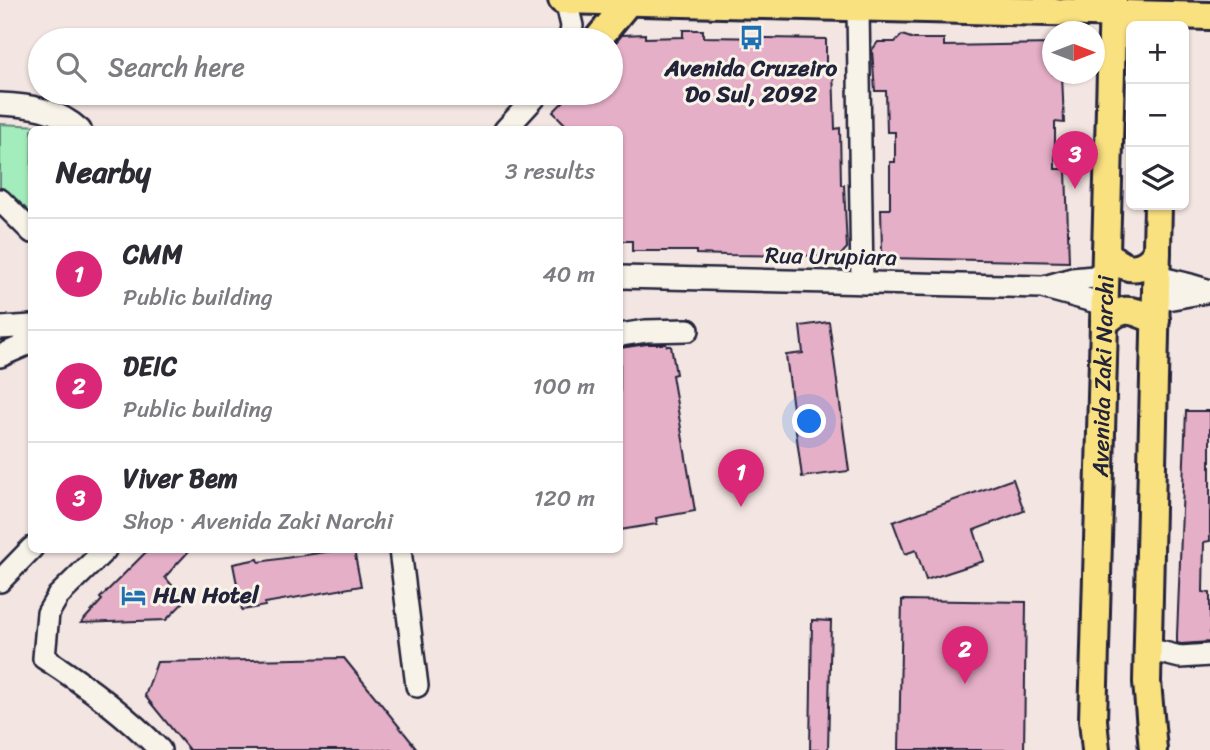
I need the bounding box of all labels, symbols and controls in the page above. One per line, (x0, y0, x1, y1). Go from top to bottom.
north arrow (1042, 21, 1105, 84)
map controls (1126, 21, 1189, 210)
button: + (1126, 21, 1189, 84)
bus stop icon: Avenida Cruzeiro Do Sul, 2092 (737, 24, 765, 52)
search box (28, 28, 623, 105)
text: Search here (108, 44, 245, 90)
icon: search (52, 48, 90, 86)
place label: Avenida Cruzeiro Do Sul, 2092 (664, 48, 837, 115)
button: − (1126, 84, 1189, 147)
pin: 3 (1052, 131, 1098, 189)
text: Nearby (56, 145, 151, 199)
button: layers (1126, 147, 1189, 210)
text: 3 results (505, 151, 595, 192)
text: CMM (123, 231, 182, 277)
street label: Rua Urupiara (765, 235, 898, 278)
text: 1 (74, 254, 84, 295)
text: 40 m (542, 254, 595, 295)
street label: Avenida Zaki Narchi (1080, 274, 1126, 479)
text: Public building (123, 277, 273, 318)
text: DEIC (123, 343, 177, 389)
text: 2 (72, 366, 86, 407)
text: 100 m (532, 366, 595, 407)
text: Public building (123, 389, 273, 430)
your location (792, 404, 826, 438)
pin: 1 (718, 449, 764, 507)
text: Viver Bem (123, 455, 238, 501)
text: 3 (73, 478, 85, 519)
text: 120 m (534, 478, 595, 519)
text: Shop · Avenida Zaki Narchi (123, 501, 393, 542)
place label: HLN Hotel (152, 575, 260, 616)
hotel icon: HLN Hotel (119, 581, 147, 609)
pin: 2 (942, 626, 988, 684)

